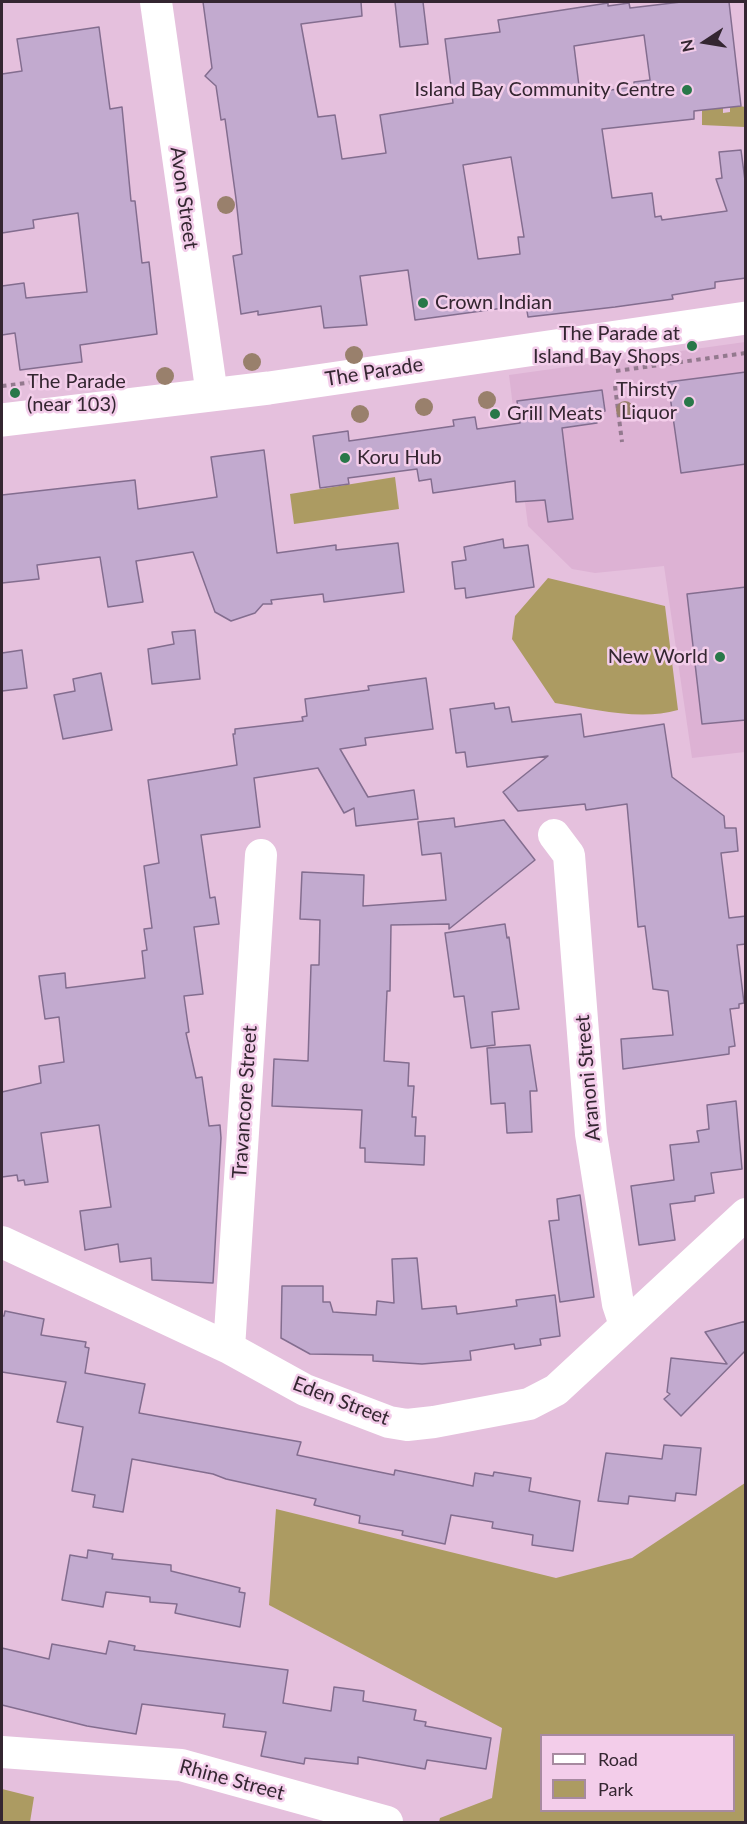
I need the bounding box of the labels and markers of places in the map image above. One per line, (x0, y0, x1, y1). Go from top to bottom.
place label: Island Bay Community Centre (415, 78, 675, 102)
marker: Island Bay Community Centre (680, 83, 694, 97)
place label: Crown Indian (435, 291, 552, 315)
marker: Crown Indian (416, 296, 430, 310)
place label: The Parade at Island Bay Shops (533, 322, 680, 369)
marker: The Parade at Island Bay Shops (685, 339, 699, 353)
place label: The Parade (near 103) (27, 370, 126, 417)
place label: Thirsty Liquor (616, 378, 677, 425)
marker: The Parade (near 103) (8, 386, 22, 400)
marker: Thirsty Liquor (682, 395, 696, 409)
place label: Grill Meats (507, 402, 603, 426)
marker: Grill Meats (488, 407, 502, 421)
place label: Koru Hub (357, 446, 442, 470)
marker: Koru Hub (338, 451, 352, 465)
place label: New World (608, 645, 708, 669)
marker: New World (713, 650, 727, 664)

